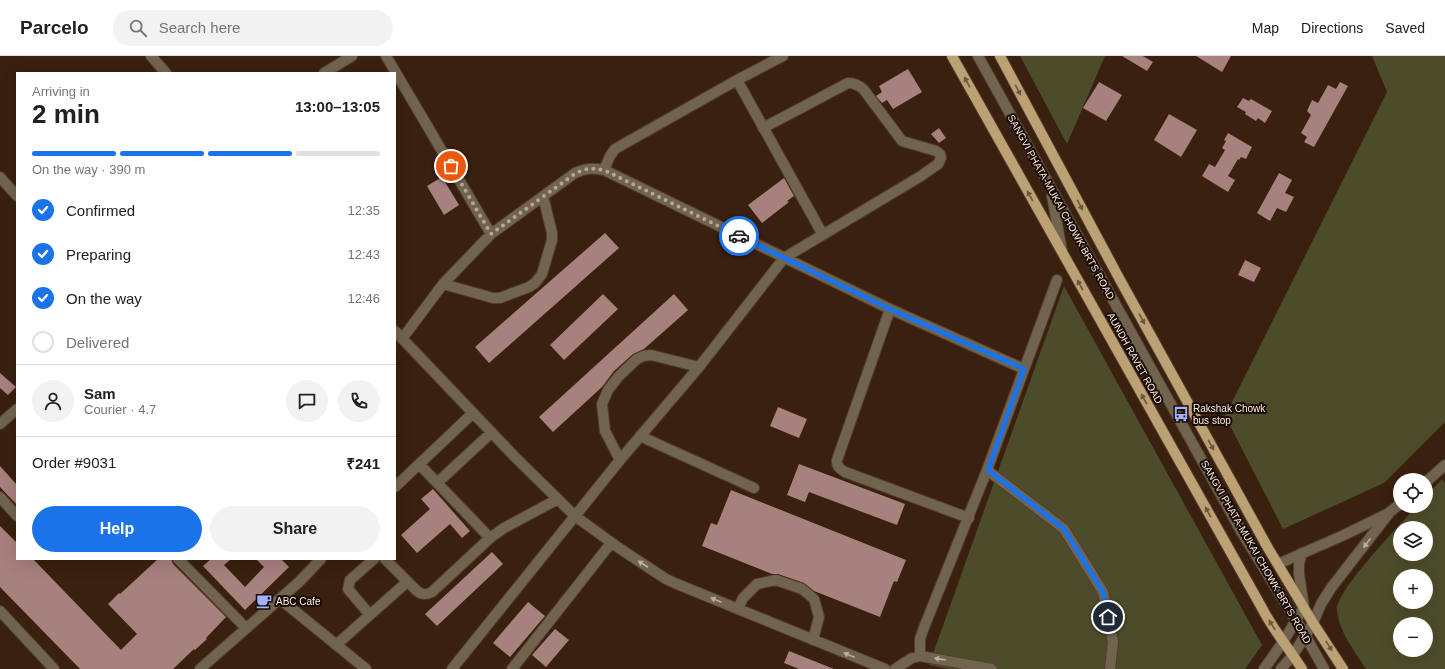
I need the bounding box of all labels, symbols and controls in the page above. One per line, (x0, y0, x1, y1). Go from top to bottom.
search box (113, 10, 393, 46)
text: Parcelo (20, 17, 89, 38)
icon: search (127, 17, 149, 39)
text: Search here (159, 19, 240, 36)
text: Map (1252, 20, 1279, 36)
text: Directions (1301, 20, 1363, 36)
text: Saved (1385, 20, 1425, 36)
one-way arrow (963, 76, 970, 88)
text: Arriving in (32, 84, 90, 99)
one-way arrow (1015, 84, 1022, 96)
text: 13:00–13:05 (295, 98, 380, 115)
text: 2 min (32, 99, 100, 129)
street label: SANGVI PHATA-MUKAI CHOWK BRTS ROAD (1005, 113, 1117, 301)
pin (434, 149, 468, 183)
icon: bag (440, 155, 462, 177)
text: On the way · 390 m (32, 162, 145, 177)
one-way arrow (1027, 190, 1034, 202)
icon: check (32, 199, 54, 221)
one-way arrow (1076, 199, 1083, 211)
text: Confirmed (66, 202, 135, 219)
text: 12:35 (347, 203, 380, 218)
courier (719, 216, 759, 256)
icon: car (728, 225, 750, 247)
icon: check (32, 243, 54, 265)
text: Preparing (66, 246, 131, 263)
text: 12:43 (347, 247, 380, 262)
one-way arrow (1077, 280, 1084, 291)
icon: check (32, 287, 54, 309)
text: On the way (66, 290, 142, 307)
text: 12:46 (347, 291, 380, 306)
street label: AUNDH RAVET ROAD (1105, 311, 1165, 405)
one-way arrow (1138, 313, 1145, 325)
text: Delivered (66, 334, 129, 351)
button: person (32, 380, 74, 422)
button: chat (286, 380, 328, 422)
button: phone (338, 380, 380, 422)
text: Sam (84, 385, 116, 402)
one-way arrow (1141, 393, 1148, 405)
text: Courier · 4.7 (84, 402, 156, 417)
place label: Rakshak Chowk bus stop (1193, 403, 1266, 426)
bus stop icon: Rakshak Chowk bus stop (1172, 405, 1190, 423)
one-way arrow (1208, 439, 1215, 451)
text: Order #9031 (32, 454, 116, 471)
text: ₹241 (346, 455, 380, 472)
street label: SANGVI PHATA-MUKAI CHOWK BRTS ROAD (1199, 459, 1313, 645)
map controls (1393, 473, 1433, 657)
button: locate (1393, 473, 1433, 513)
button: Help (32, 506, 202, 552)
button: Share (210, 506, 380, 552)
one-way arrow (1205, 506, 1211, 518)
button: layers (1393, 521, 1433, 561)
one-way arrow (1362, 538, 1371, 549)
one-way arrow (638, 560, 648, 568)
button: + (1393, 569, 1433, 609)
cafe icon: ABC Cafe (255, 592, 273, 610)
place label: ABC Cafe (276, 596, 321, 607)
one-way arrow (710, 597, 721, 603)
pin (1091, 600, 1125, 634)
icon: home (1097, 606, 1119, 628)
button: − (1393, 617, 1433, 657)
one-way arrow (1268, 620, 1276, 630)
one-way arrow (1325, 640, 1332, 652)
one-way arrow (843, 651, 855, 657)
one-way arrow (934, 656, 946, 662)

